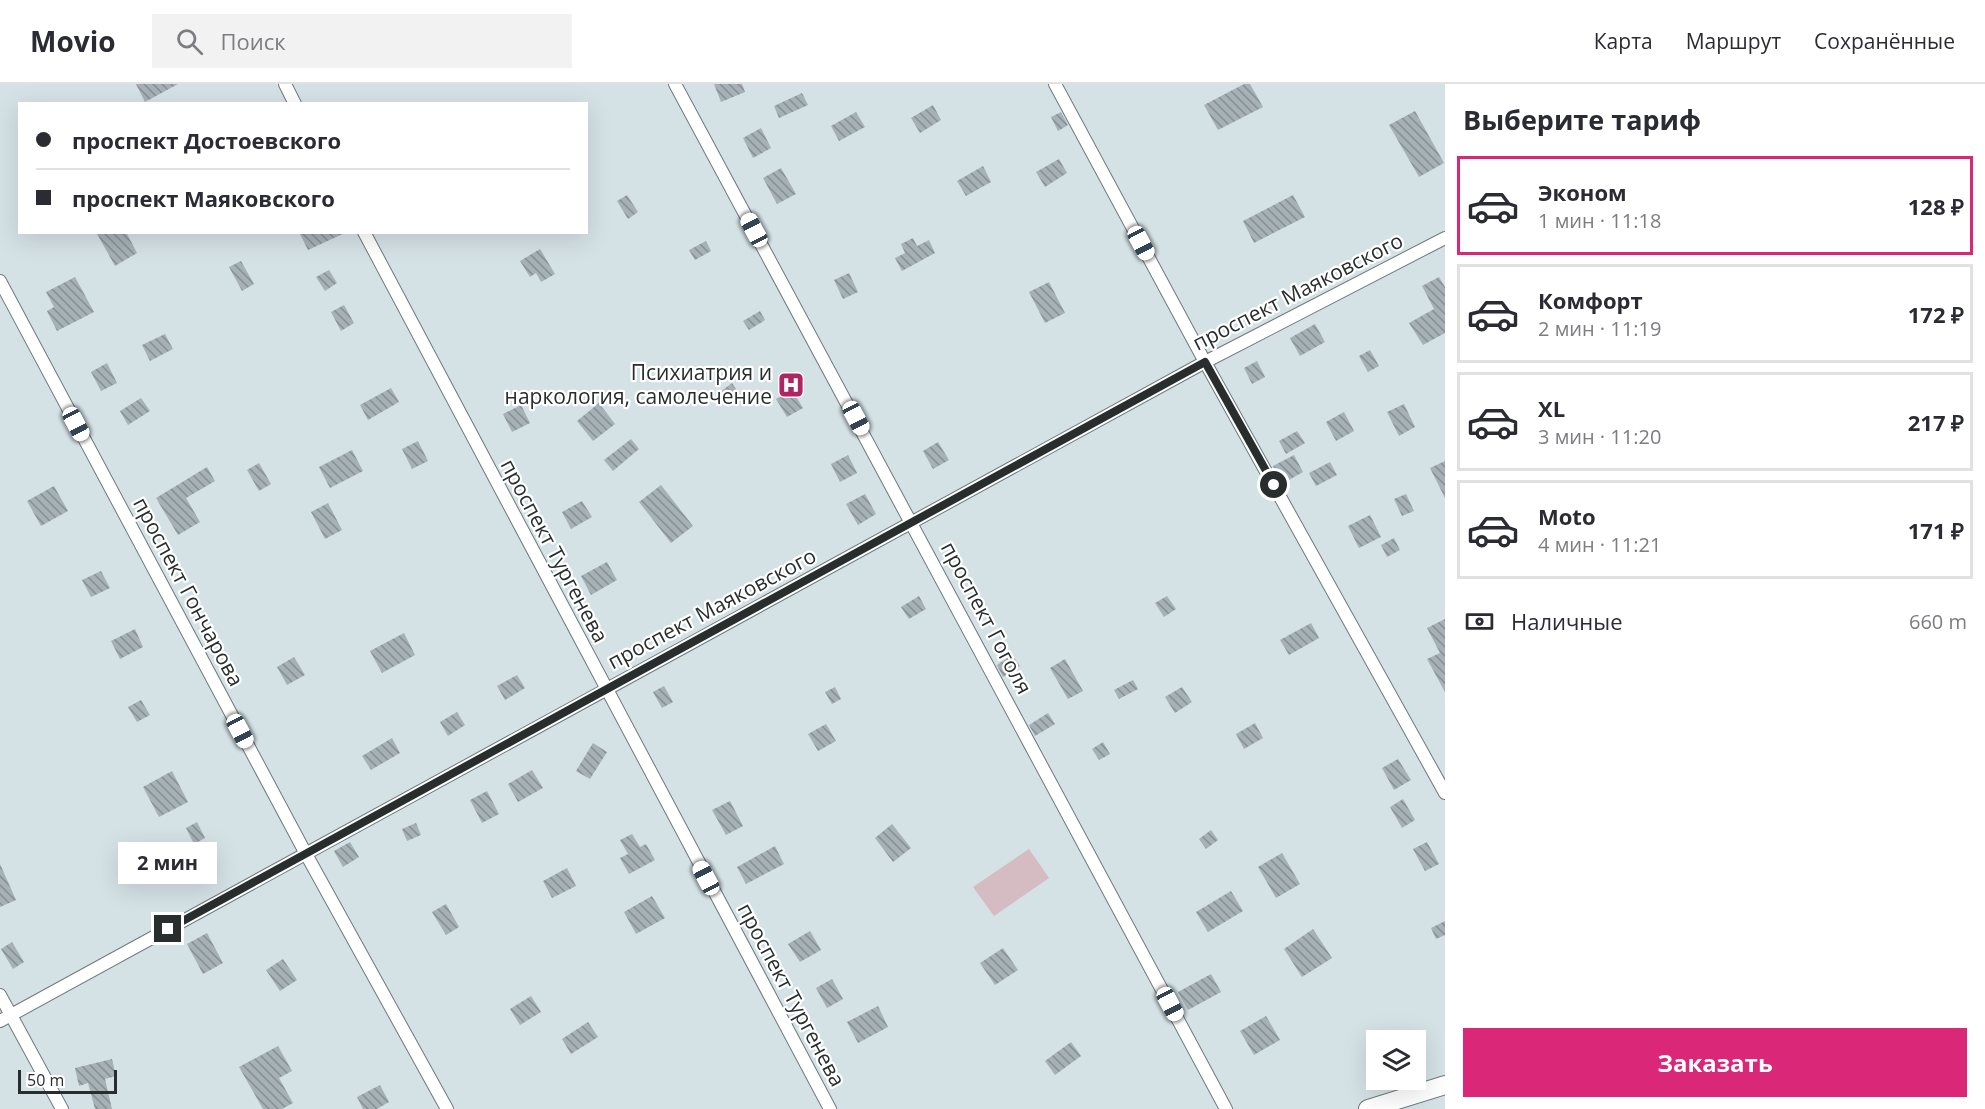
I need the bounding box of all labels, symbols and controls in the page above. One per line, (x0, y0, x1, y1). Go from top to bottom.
search box (152, 14, 572, 68)
text: Movio (30, 22, 116, 60)
icon: search (173, 25, 206, 58)
text: Поиск (221, 26, 286, 56)
text: Карта (1594, 27, 1653, 55)
text: Маршрут (1686, 27, 1781, 55)
text: Сохранённые (1814, 27, 1955, 55)
text: Выберите тариф (1463, 101, 1701, 138)
text: проспект Достоевского (72, 125, 341, 155)
text: Эконом (1538, 177, 1627, 207)
icon: car (1466, 179, 1520, 233)
text: проспект Маяковского (72, 183, 335, 213)
text: 128 ₽ (1908, 191, 1964, 221)
text: 1 мин · 11:18 (1538, 207, 1661, 234)
car (738, 210, 770, 250)
car (1125, 223, 1157, 263)
street label: проспект Маяковского (1188, 226, 1407, 356)
text: Комфорт (1538, 285, 1643, 315)
icon: car (1466, 287, 1520, 341)
text: 172 ₽ (1908, 299, 1964, 329)
text: 2 мин · 11:19 (1538, 315, 1661, 342)
place label: Психиатрия и наркология, самолечение (505, 358, 772, 410)
hospital icon: Психиатрия и наркология, самолечение (776, 370, 806, 400)
text: XL (1538, 393, 1565, 423)
icon: car (1466, 395, 1520, 449)
car (840, 398, 872, 438)
car (60, 404, 92, 444)
text: 217 ₽ (1908, 407, 1964, 437)
text: 3 мин · 11:20 (1538, 423, 1661, 450)
street label: проспект Тургенева (495, 454, 615, 647)
route start (1260, 471, 1287, 498)
street label: проспект Гончарова (127, 492, 251, 691)
text: Moto (1538, 501, 1596, 531)
icon: car (1466, 503, 1520, 557)
text: 171 ₽ (1908, 515, 1964, 545)
text: 4 мин · 11:21 (1538, 531, 1661, 558)
street label: проспект Гоголя (935, 537, 1039, 698)
street label: проспект Маяковского (602, 541, 821, 675)
icon: cash (1463, 605, 1496, 638)
text: Наличные (1511, 606, 1623, 636)
text: 660 m (1909, 608, 1967, 635)
car (224, 711, 256, 751)
callout: 2 мин (118, 842, 218, 884)
text: 2 мин (137, 849, 198, 876)
car (690, 858, 722, 898)
street label: проспект Тургенева (732, 898, 852, 1091)
route end (154, 915, 181, 942)
car (1154, 984, 1186, 1024)
button: Заказать (1463, 1028, 1967, 1097)
map controls (1366, 1030, 1426, 1090)
button: layers (1366, 1030, 1426, 1090)
scale bar (18, 1067, 117, 1094)
text: 50 m (27, 1069, 64, 1091)

